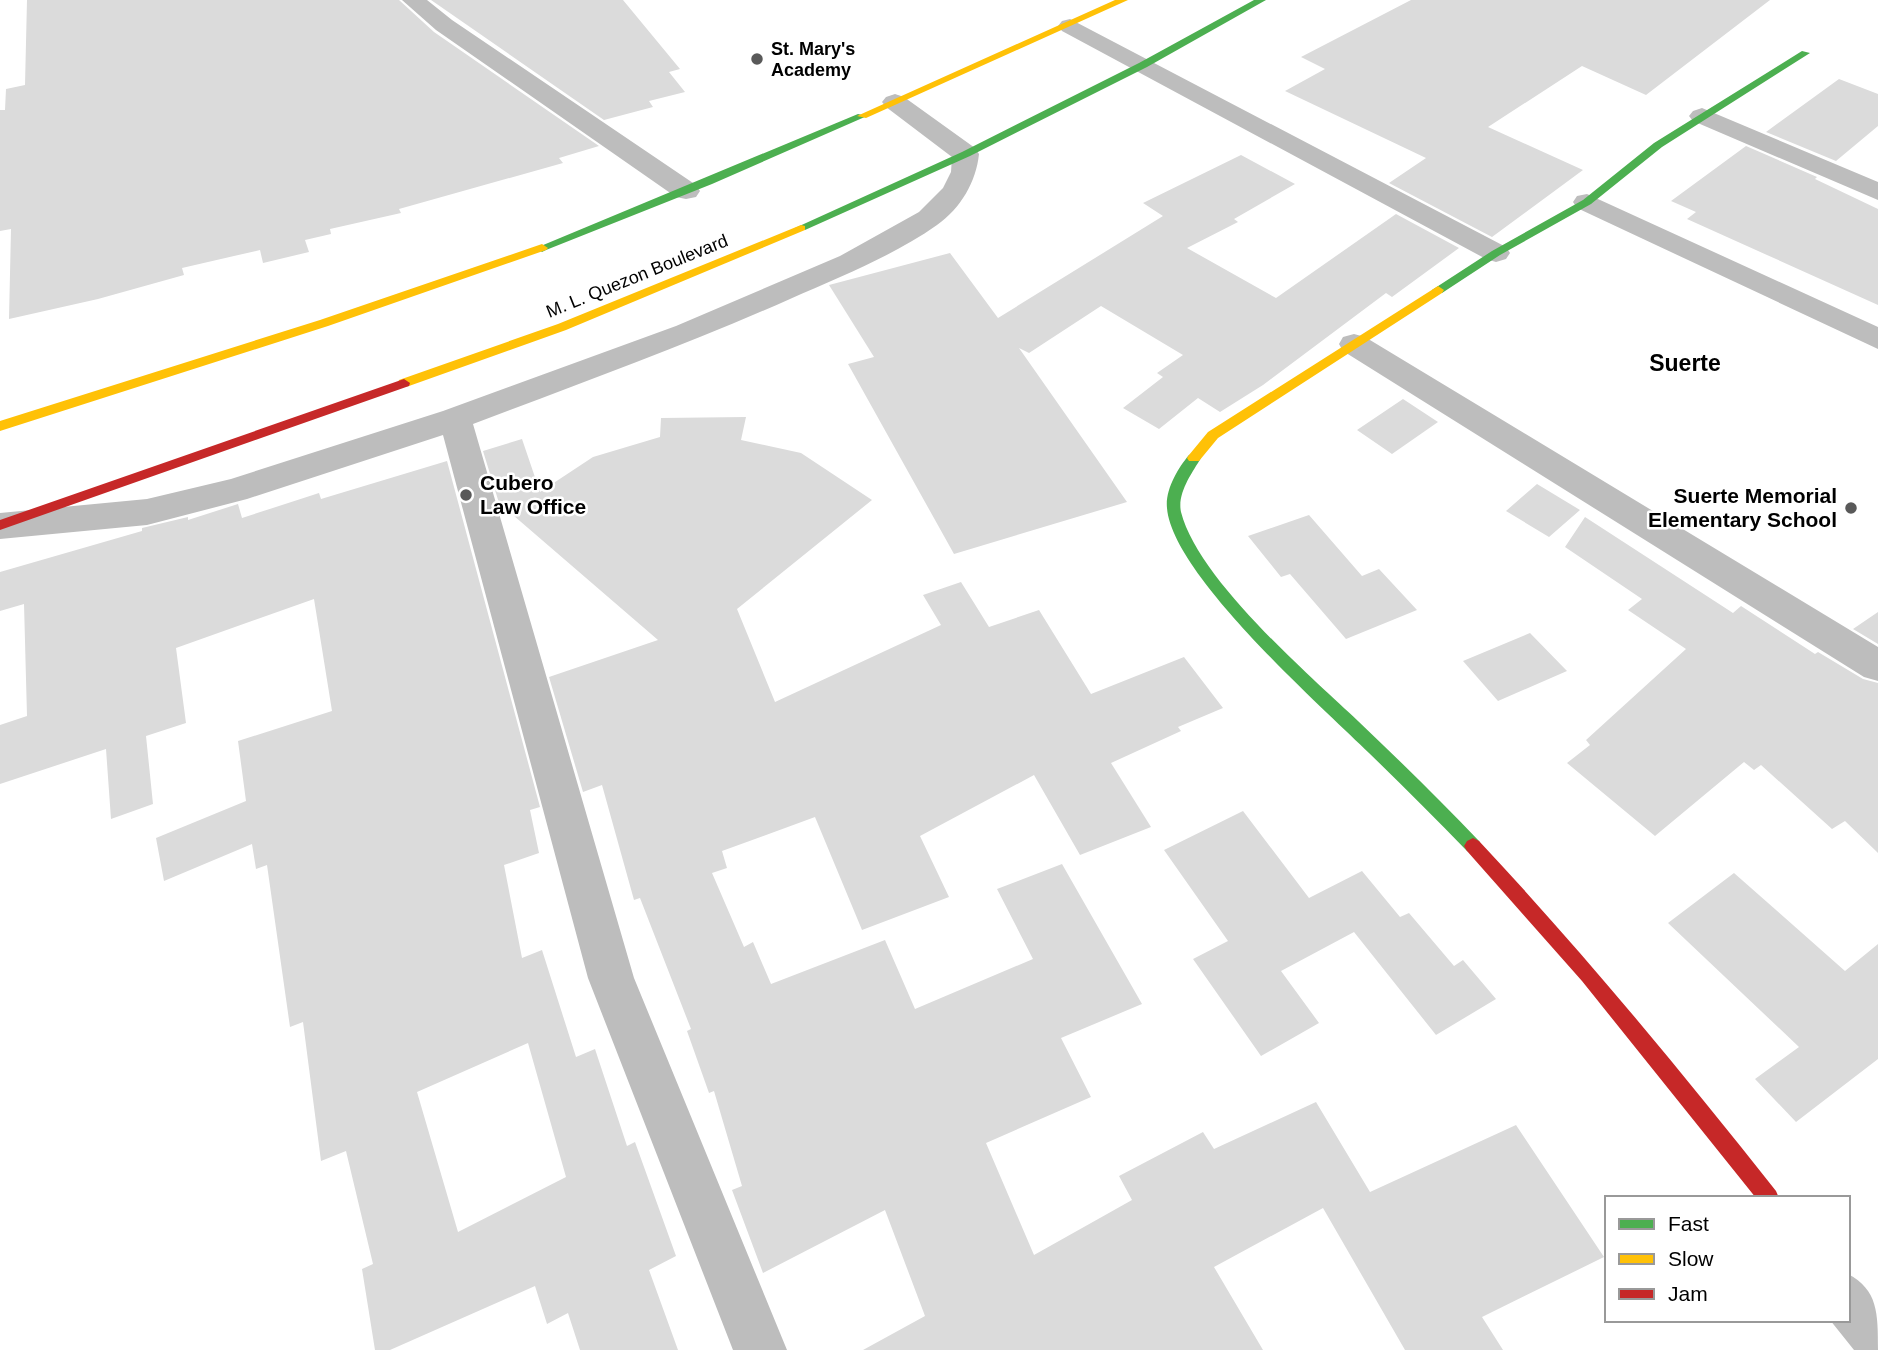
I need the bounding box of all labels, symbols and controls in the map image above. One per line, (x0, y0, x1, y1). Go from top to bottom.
place label: St. Mary's Academy (771, 39, 855, 80)
marker: St. Mary's Academy (749, 51, 765, 67)
street label: M. L. Quezon Boulevard (543, 230, 731, 322)
district label: Suerte (1649, 350, 1721, 376)
place label: Cubero Law Office (480, 471, 586, 518)
place label: Suerte Memorial Elementary School (1648, 484, 1837, 531)
marker: Cubero Law Office (458, 487, 474, 503)
marker: Suerte Memorial Elementary School (1843, 500, 1859, 516)
legend (1605, 1196, 1850, 1322)
text: Fast (1668, 1212, 1709, 1235)
text: Slow (1668, 1247, 1714, 1270)
text: Jam (1668, 1282, 1708, 1305)

